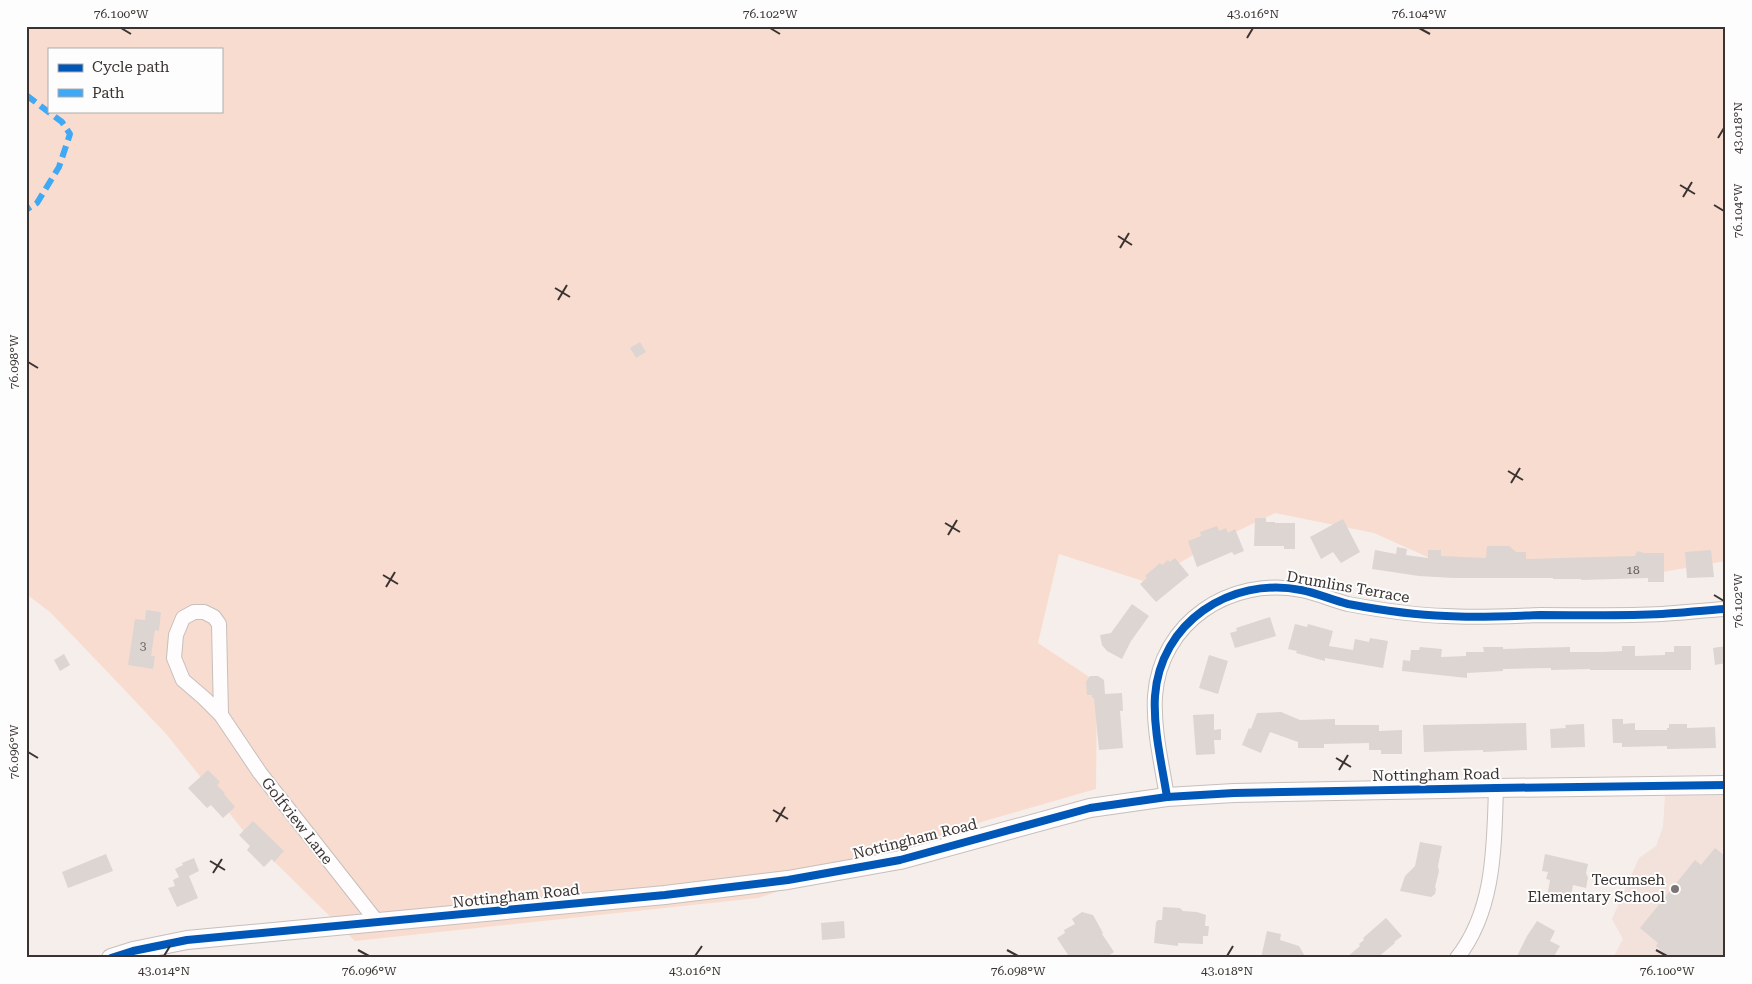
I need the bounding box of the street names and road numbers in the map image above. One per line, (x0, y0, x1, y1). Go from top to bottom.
street label: Drumlins Terrace (1285, 567, 1411, 607)
street label: Nottingham Road (1372, 765, 1500, 785)
street label: Golfview Lane (257, 774, 337, 868)
street label: Nottingham Road (851, 815, 979, 863)
street label: Nottingham Road (452, 880, 581, 912)

